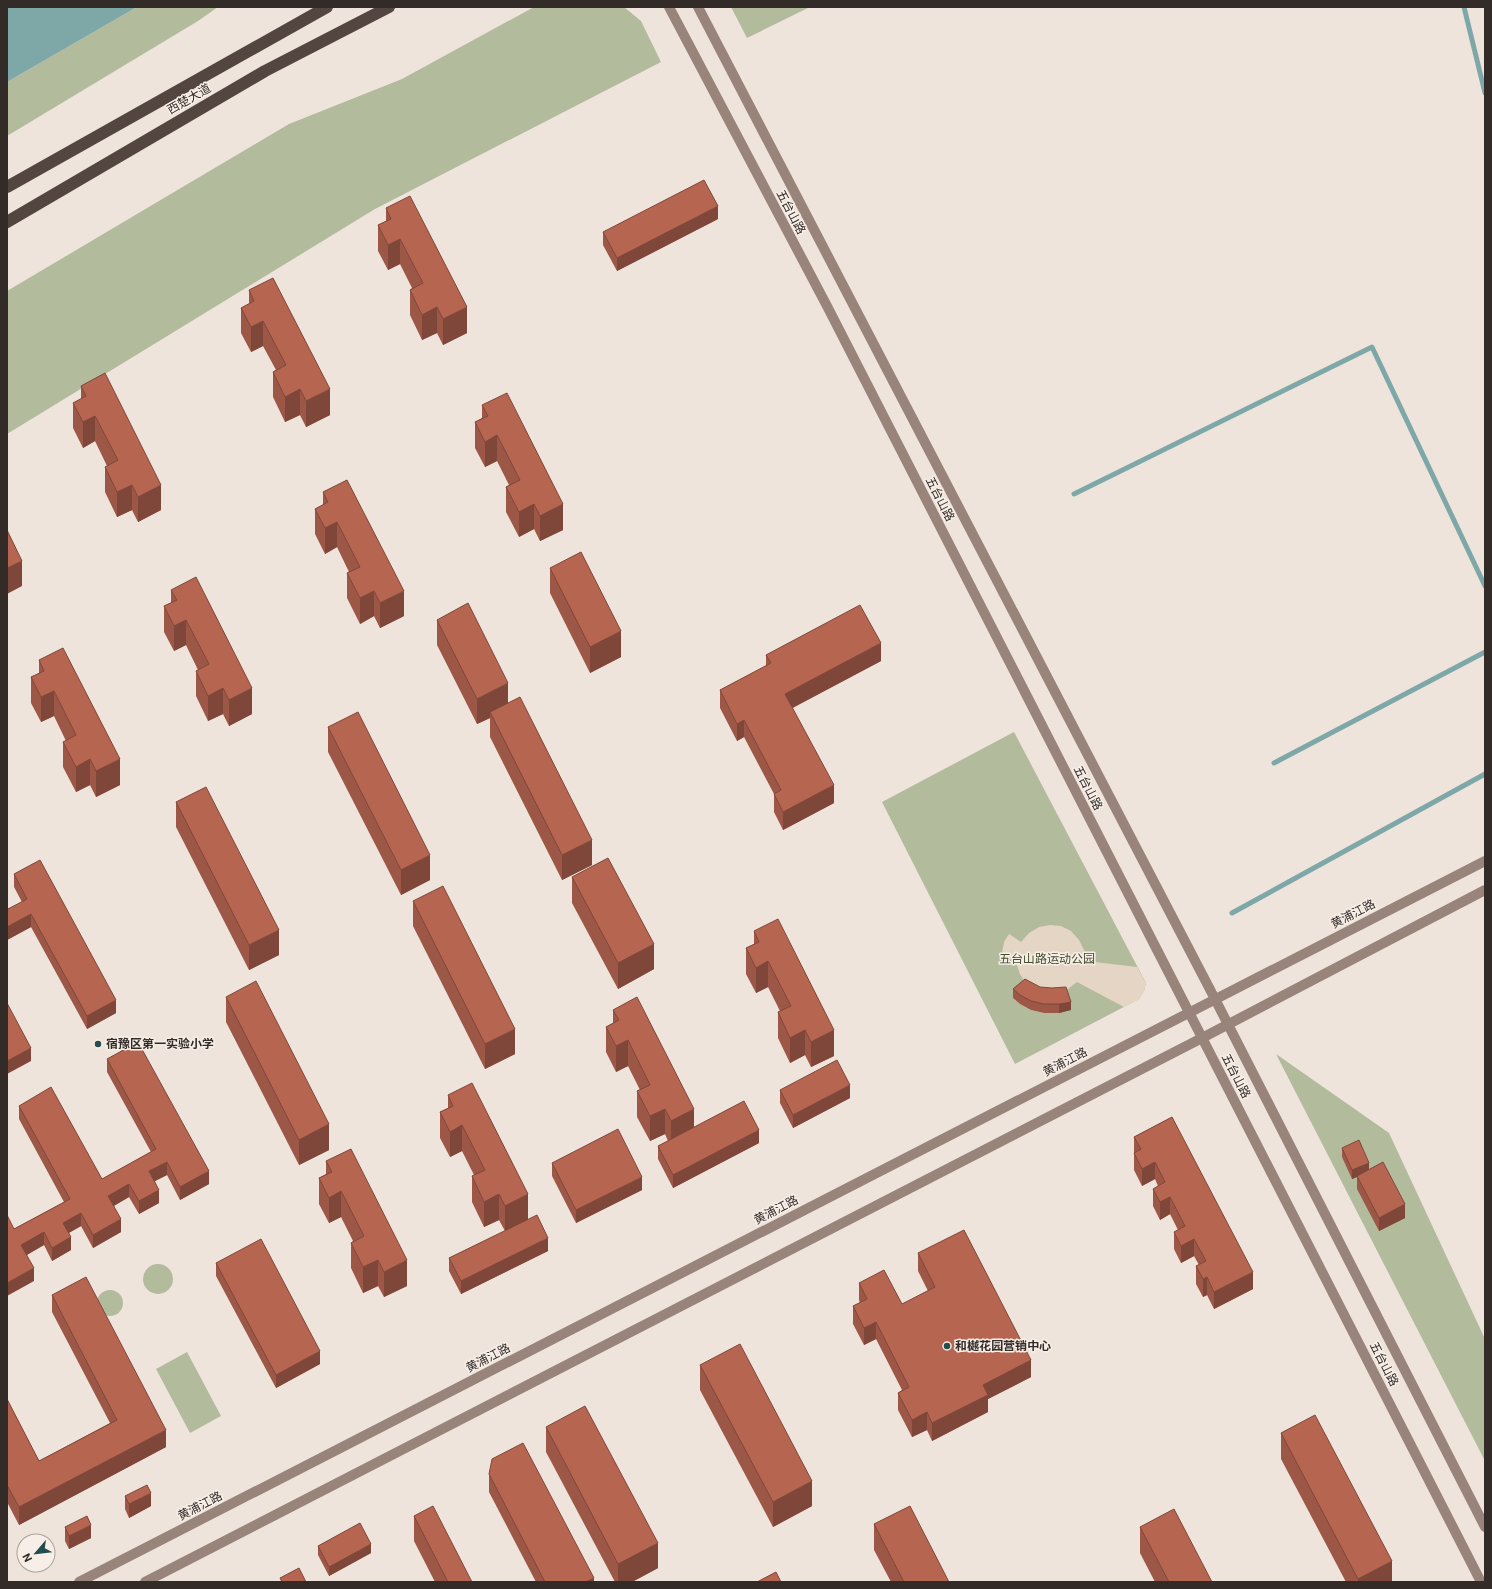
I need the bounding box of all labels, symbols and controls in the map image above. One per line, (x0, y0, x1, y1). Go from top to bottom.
street label: 西楚大道 (165, 81, 213, 117)
street label: 五台山路 (774, 188, 808, 236)
street label: 五台山路 (923, 474, 957, 524)
street label: 五台山路 (1071, 763, 1105, 813)
street label: 黄浦江路 (1328, 897, 1378, 931)
park label: 五台山路运动公园 (999, 952, 1095, 966)
place label: 宿豫区第一实验小学 (106, 1037, 214, 1051)
marker: 宿豫区第一实验小学 (93, 1039, 103, 1049)
street label: 黄浦江路 (1040, 1045, 1090, 1079)
street label: 五台山路 (1219, 1051, 1253, 1101)
street label: 黄浦江路 (751, 1193, 801, 1227)
place label: 和樾花园营销中心 (955, 1339, 1051, 1353)
street label: 五台山路 (1367, 1339, 1401, 1389)
street label: 黄浦江路 (463, 1341, 513, 1375)
marker: 和樾花园营销中心 (942, 1341, 952, 1351)
street label: 黄浦江路 (175, 1489, 225, 1523)
north arrow (16, 1533, 56, 1573)
text: N (20, 1551, 35, 1564)

